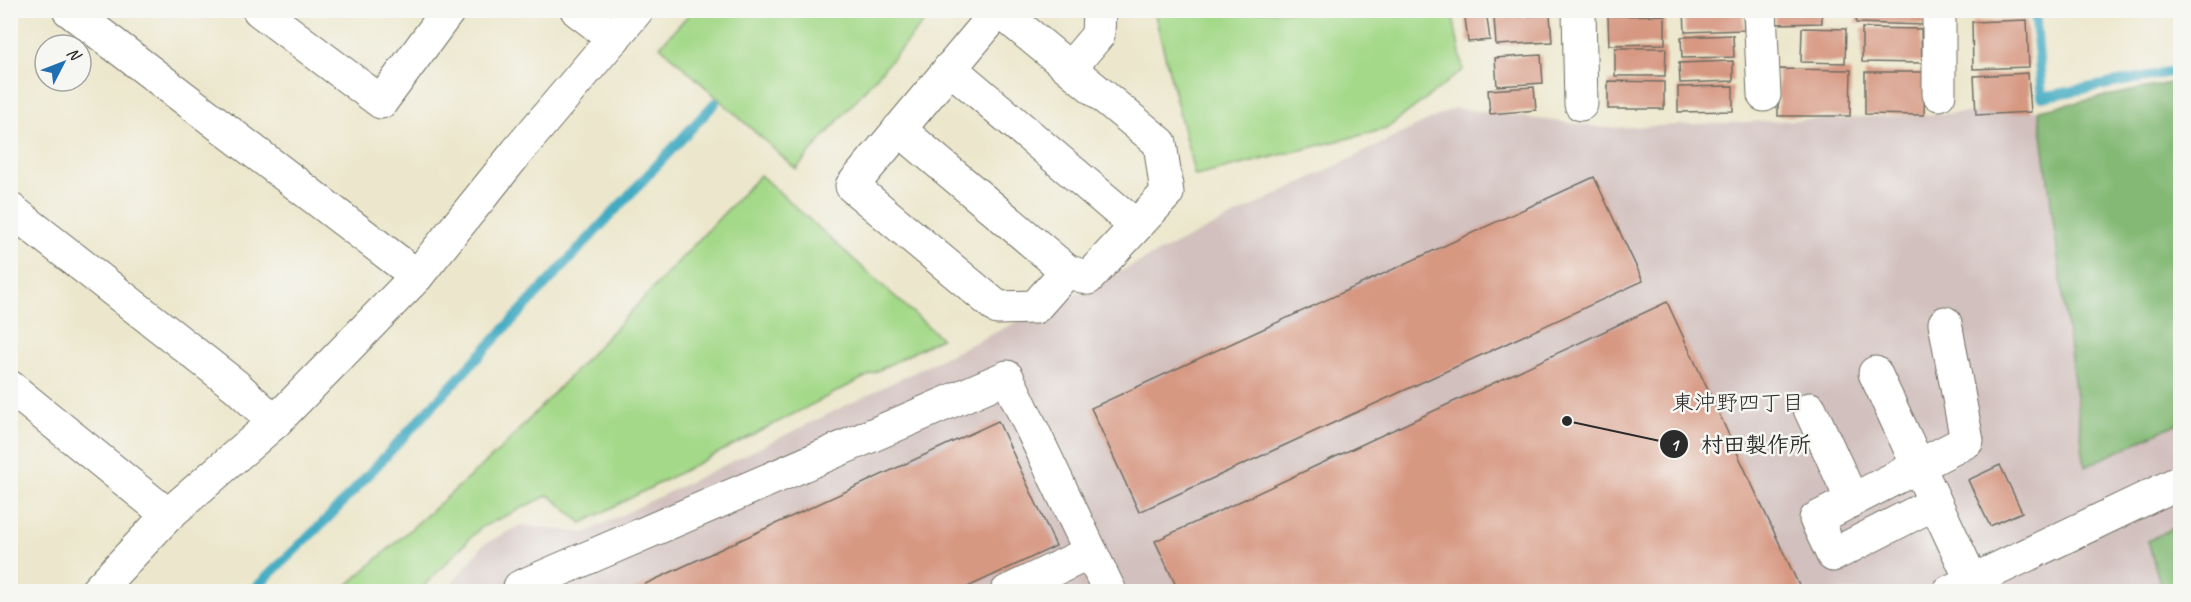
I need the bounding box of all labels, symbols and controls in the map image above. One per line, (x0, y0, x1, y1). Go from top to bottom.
north arrow (33, 33, 93, 93)
text: N (63, 43, 86, 66)
district label: 東沖野四丁目 (1672, 389, 1804, 417)
callout: 村田製作所 (1659, 424, 1823, 464)
text: 村田製作所 (1701, 431, 1811, 459)
text: 1 (1670, 434, 1680, 456)

